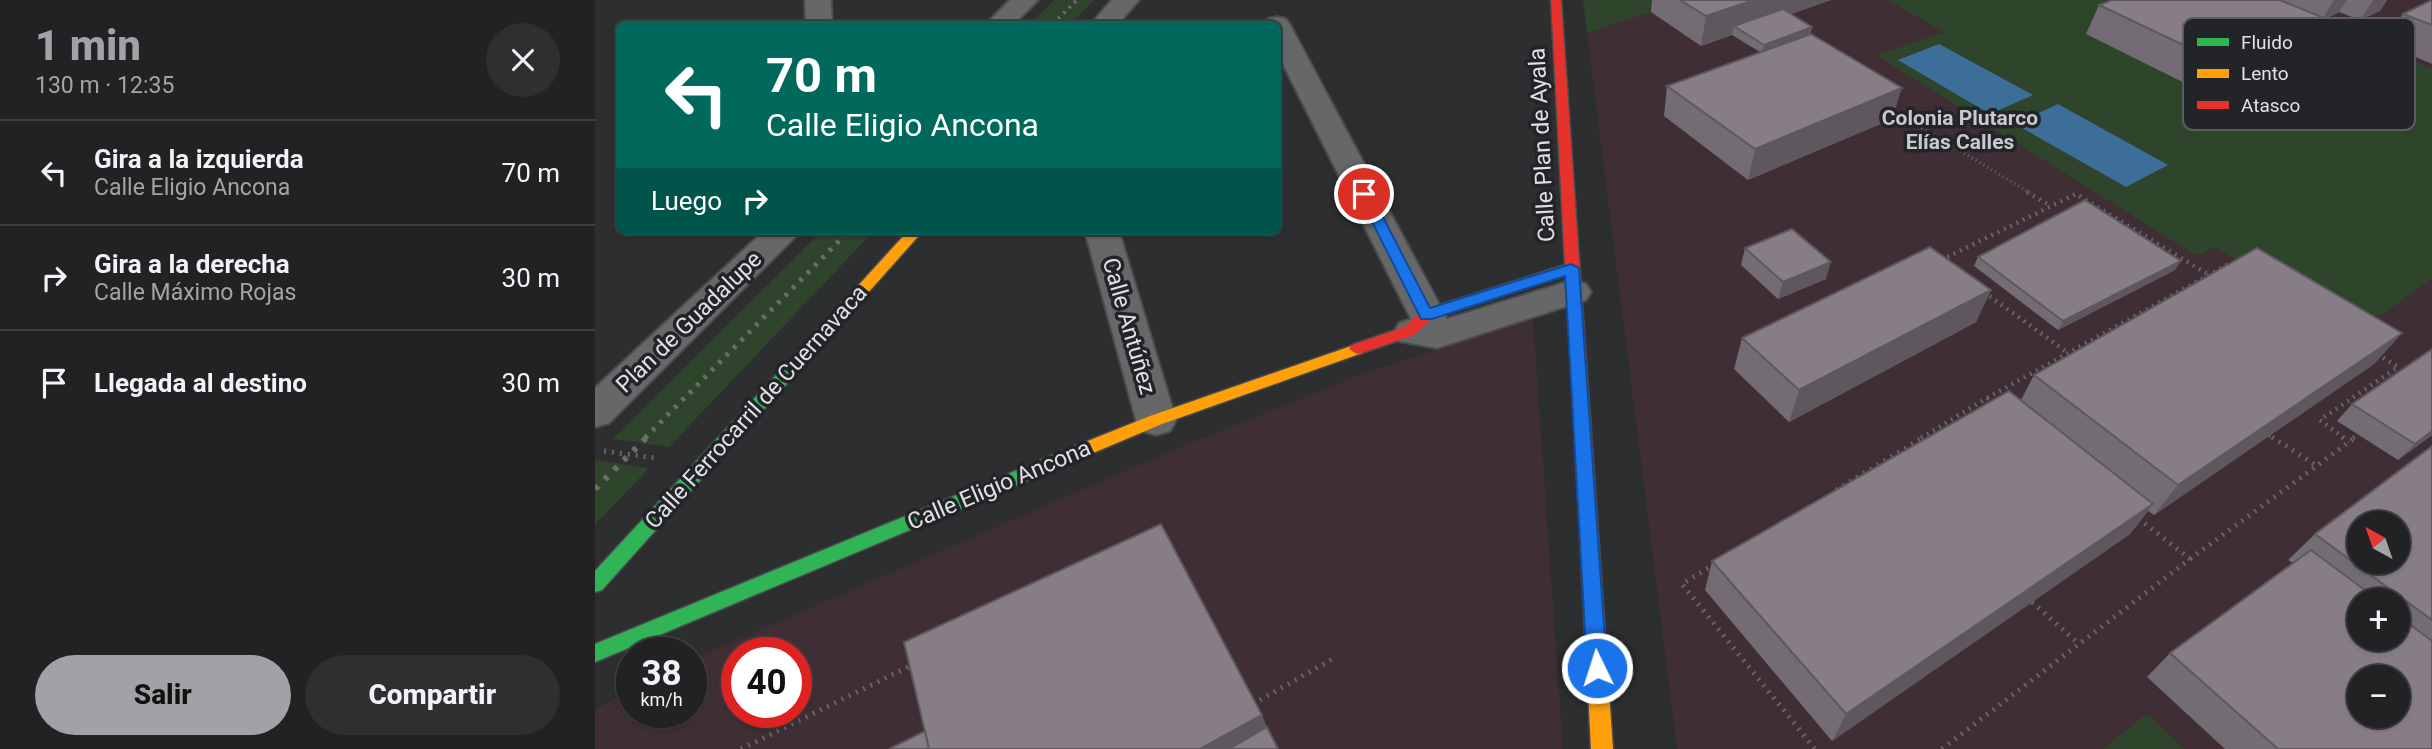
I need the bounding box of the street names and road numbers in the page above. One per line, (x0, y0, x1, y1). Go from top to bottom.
street label: Calle Plan de Ayala (1523, 47, 1561, 243)
street label: Plan de Guadalupe (611, 246, 767, 398)
street label: Calle Antúñez (1097, 255, 1161, 397)
street label: Calle Ferrocarril de Cuernavaca (639, 280, 873, 534)
street label: Calle Eligio Ancona (903, 434, 1095, 536)

